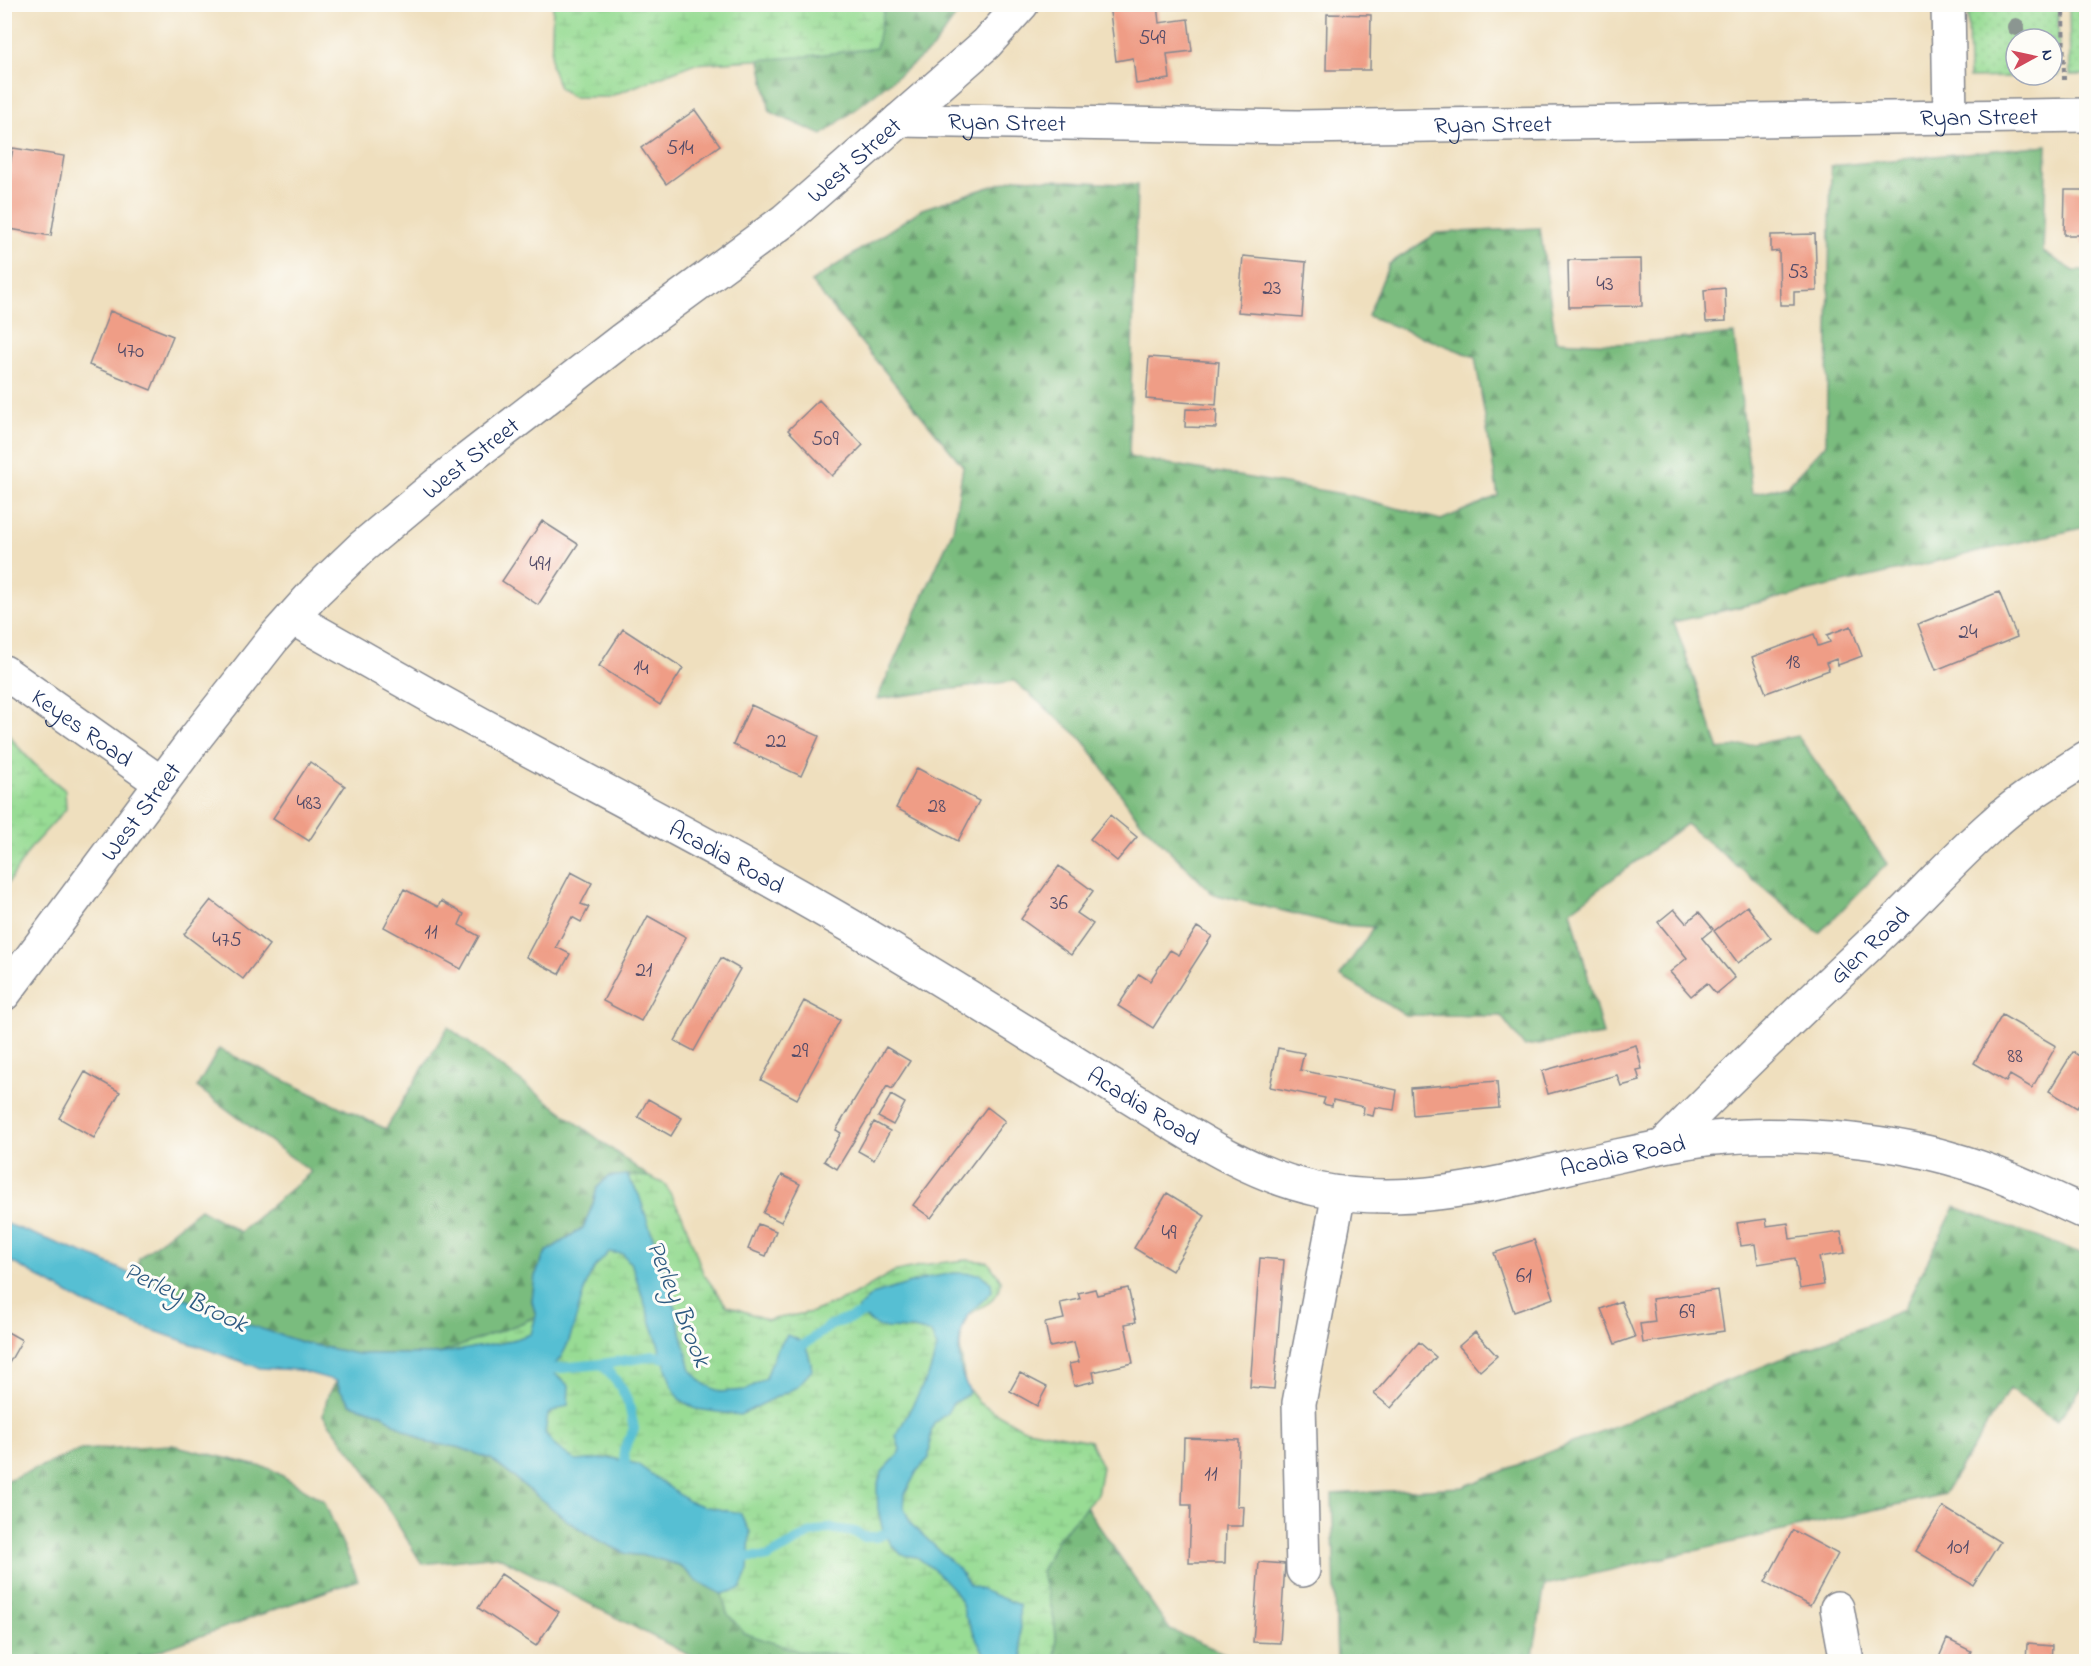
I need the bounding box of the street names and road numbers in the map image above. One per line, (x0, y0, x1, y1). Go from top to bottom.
street label: Ryan Street (1920, 101, 2038, 138)
street label: Ryan Street (948, 106, 1066, 143)
street label: Ryan Street (1434, 108, 1552, 146)
street label: West Street (800, 110, 911, 213)
street label: West Street (416, 410, 528, 510)
street label: Keyes Road (23, 681, 139, 778)
street label: West Street (94, 756, 191, 870)
street label: Acadia Road (662, 813, 791, 905)
street label: Glen Road (1823, 899, 1920, 994)
street label: Acadia Road (1079, 1059, 1206, 1157)
street label: Acadia Road (1557, 1127, 1689, 1188)

